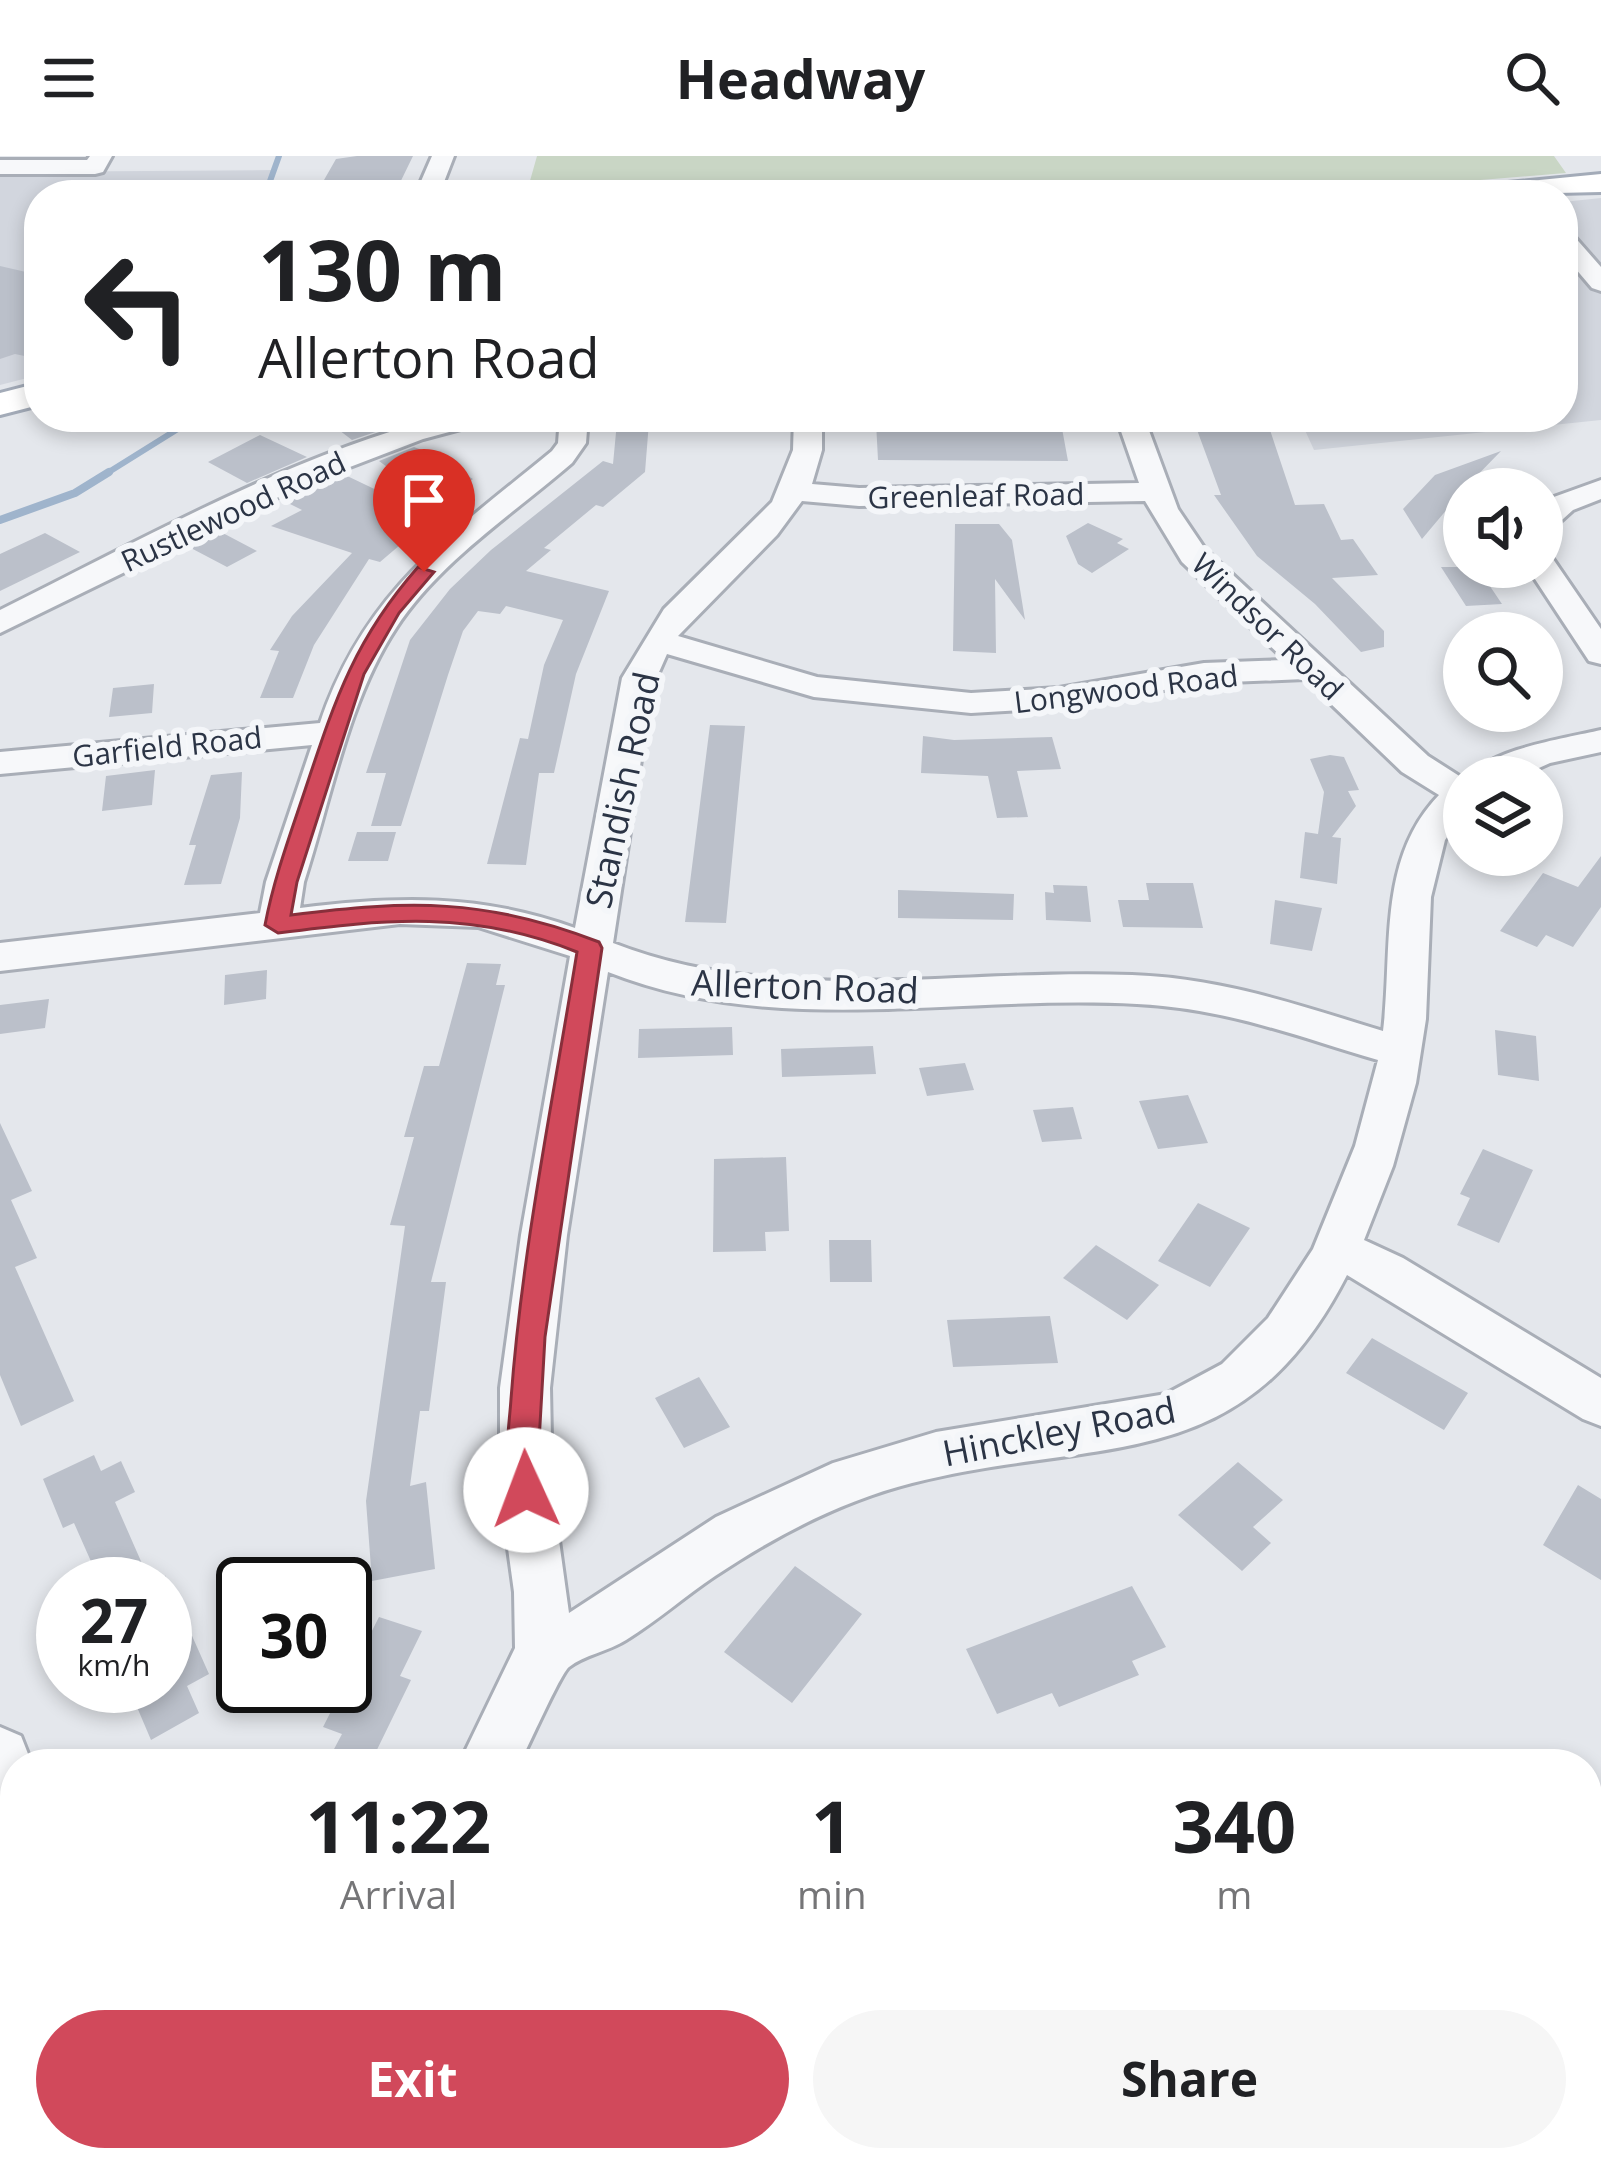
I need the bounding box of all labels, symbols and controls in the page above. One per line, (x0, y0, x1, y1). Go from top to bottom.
text: Headway (676, 41, 925, 115)
icon: menu (36, 45, 102, 111)
icon: search (1499, 45, 1565, 111)
text: 130 m (258, 211, 506, 326)
icon: left (60, 228, 216, 384)
text: Allerton Road (258, 320, 600, 394)
street label: Rustlewood Road (114, 441, 352, 581)
pin (373, 449, 475, 572)
icon: arrive (391, 467, 457, 533)
map controls (1443, 468, 1563, 876)
button: sound (1443, 468, 1563, 588)
street label: Greenleaf Road (867, 473, 1085, 517)
street label: Windsor Road (1183, 543, 1353, 709)
button: search (1443, 612, 1563, 732)
street label: Longwood Road (1012, 654, 1240, 722)
street label: Standish Road (573, 667, 671, 913)
street label: Garfield Road (70, 716, 264, 776)
button: layers (1443, 756, 1563, 876)
street label: Allerton Road (690, 958, 920, 1014)
street label: Hinckley Road (938, 1384, 1180, 1478)
position arrow (463, 1427, 589, 1553)
speed limit sign: 30 (216, 1557, 372, 1713)
text: 27 (80, 1579, 148, 1661)
text: km/h (78, 1644, 150, 1685)
text: 11:22 (306, 1776, 491, 1874)
text: 1 (811, 1776, 852, 1874)
text: 340 (1173, 1776, 1296, 1874)
text: Arrival (340, 1867, 457, 1920)
text: min (797, 1867, 867, 1920)
text: m (1216, 1867, 1252, 1920)
button: Exit (36, 2010, 789, 2148)
button: Share (813, 2010, 1566, 2148)

